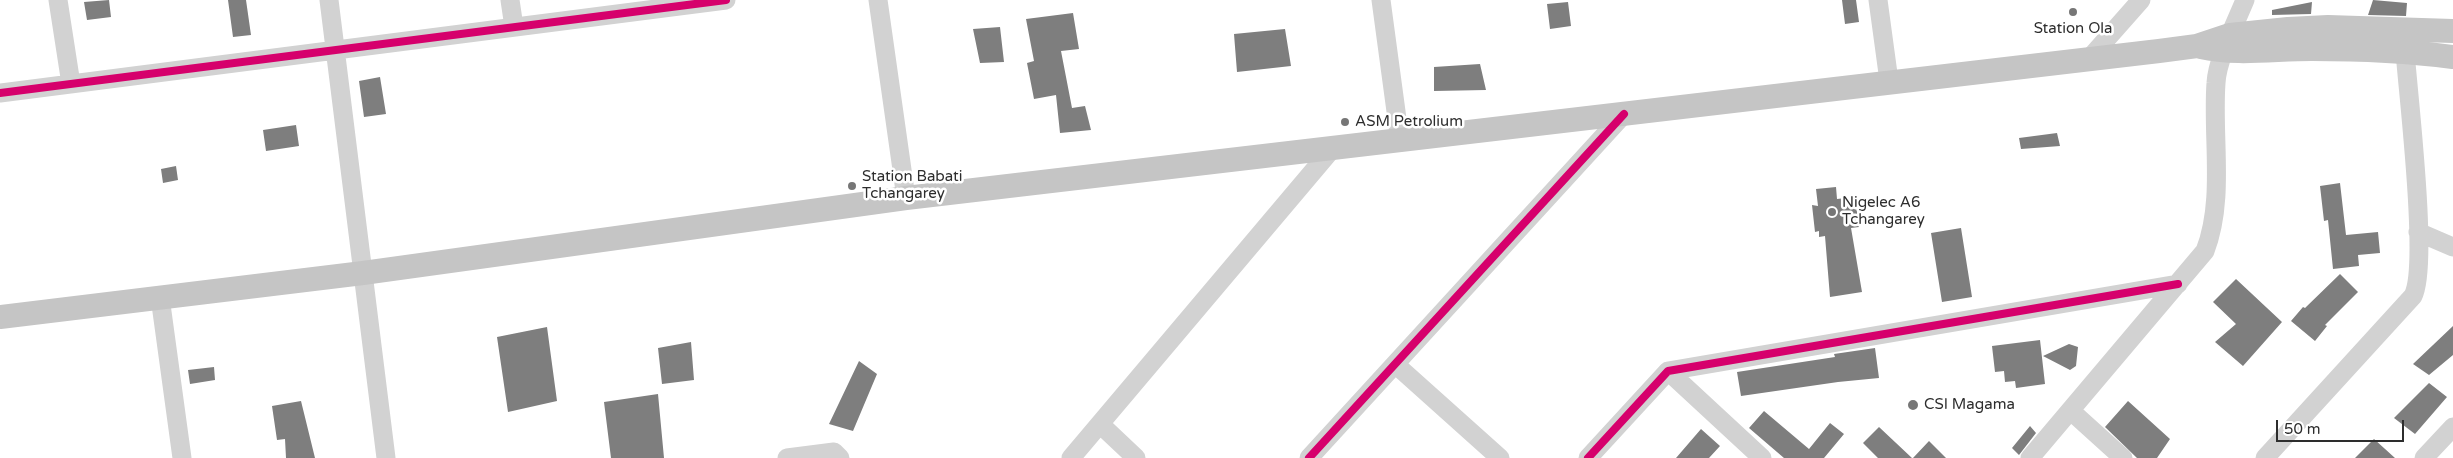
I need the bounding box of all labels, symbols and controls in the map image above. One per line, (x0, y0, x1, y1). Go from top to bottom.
marker: Station Ola (2067, 6, 2079, 18)
place label: Station Ola (2034, 20, 2112, 38)
place label: ASM Petrolium (1355, 113, 1463, 131)
marker: ASM Petrolium (1339, 116, 1351, 128)
place label: Station Babati Tchangarey (862, 168, 963, 203)
marker: Station Babati Tchangarey (846, 180, 858, 192)
place label: Nigelec A6 Tchangarey (1842, 194, 1925, 229)
marker: Nigelec A6 Tchangarey (1826, 206, 1838, 218)
place label: CSI Magama (1924, 396, 2015, 414)
marker: CSI Magama (1906, 398, 1920, 412)
scale bar (2278, 410, 2406, 442)
text: 50 m (2284, 420, 2321, 438)

